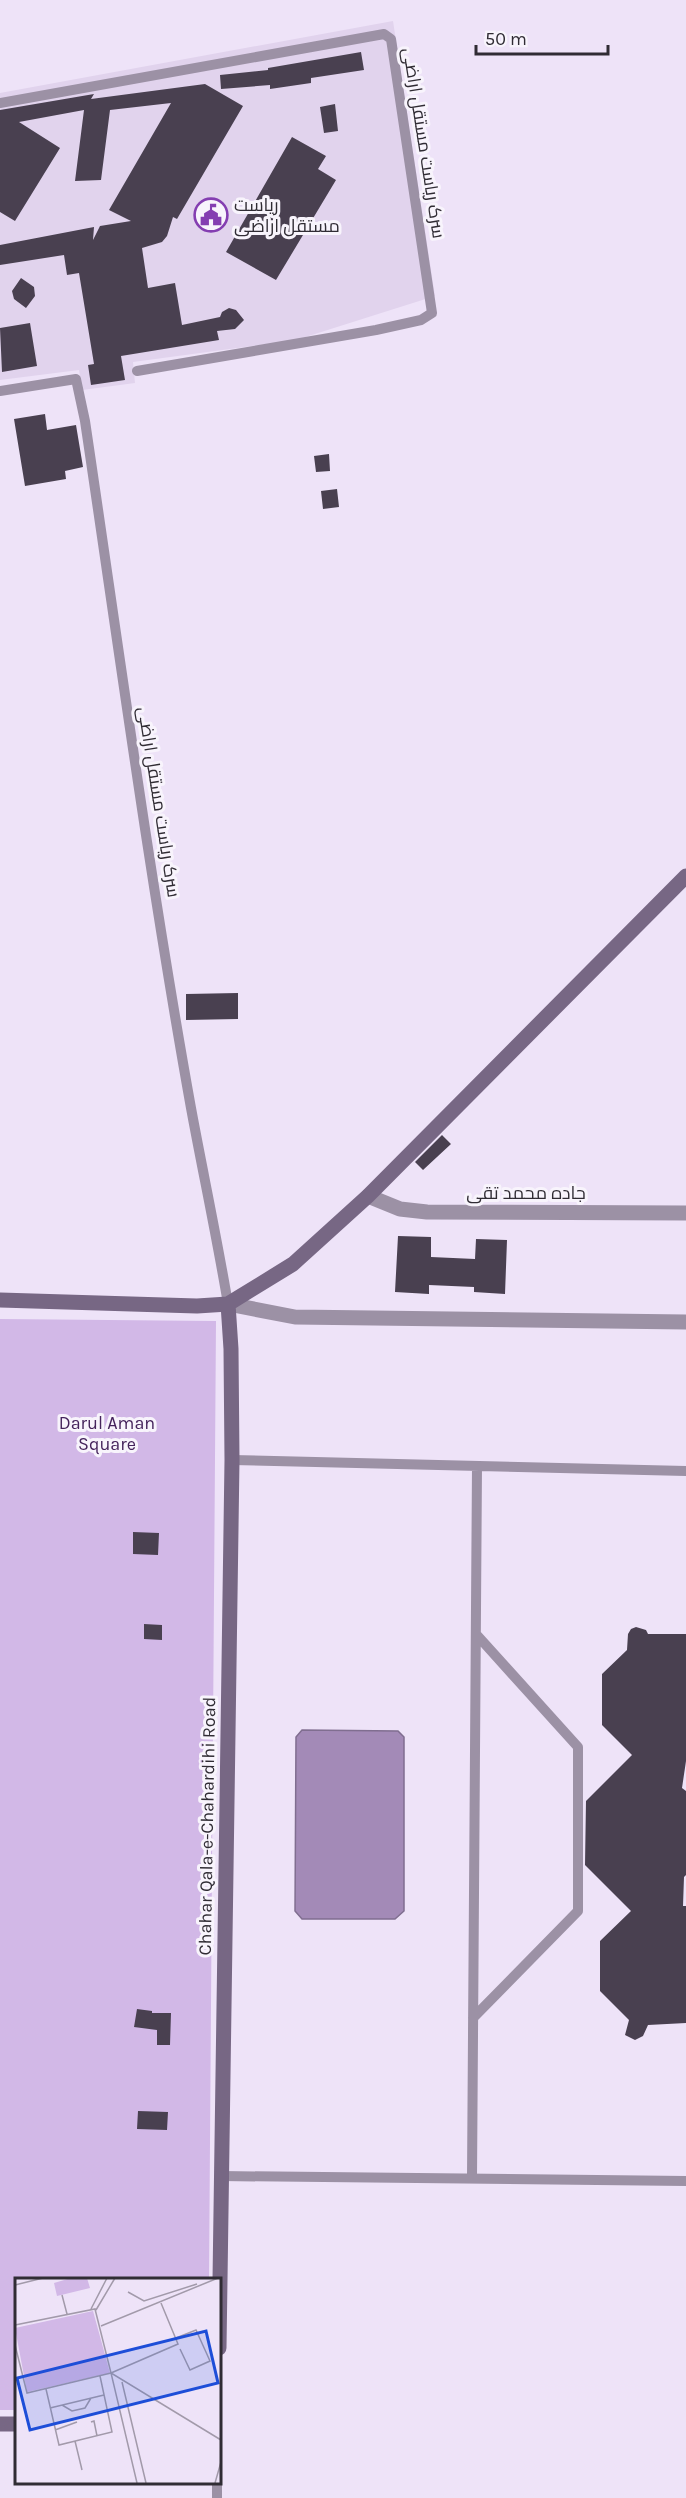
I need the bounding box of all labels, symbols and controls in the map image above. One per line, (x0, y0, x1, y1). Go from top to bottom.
scale bar (476, 18, 608, 56)
text: 50 m (485, 28, 527, 50)
street label: سرک ریاست مستقل اراضی (398, 46, 450, 240)
place label: ریاست مستقل اراضی (234, 194, 340, 237)
public building icon: ریاست مستقل اراضی (193, 197, 229, 233)
street label: سرک ریاست مستقل اراضی (133, 705, 185, 899)
street label: جاده محمد تقی (466, 1182, 586, 1204)
park label: Darul Aman Square (59, 1412, 155, 1455)
street label: Chahar Qala-e-Chahardihi Road (194, 1696, 220, 1956)
inset map (15, 2278, 220, 2483)

